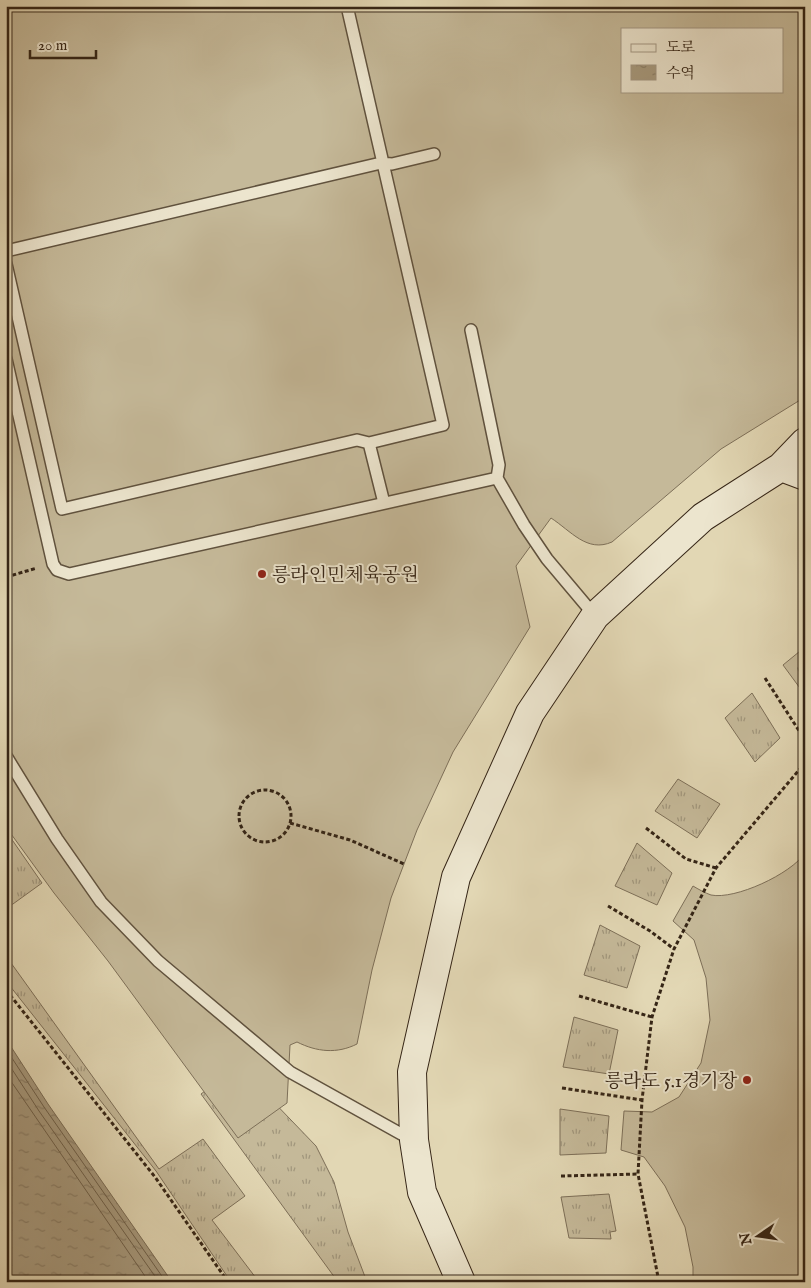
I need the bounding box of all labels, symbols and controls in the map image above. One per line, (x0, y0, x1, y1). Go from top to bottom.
scale bar (30, 28, 96, 60)
legend (621, 28, 784, 92)
text: 20 m (38, 36, 68, 55)
text: 도로 (666, 38, 695, 57)
text: 수역 (666, 64, 695, 83)
place label: 릉라인민체육공원 (272, 564, 419, 588)
marker: 릉라인민체육공원 (256, 568, 268, 580)
place label: 릉라도 5.1경기장 (605, 1070, 738, 1094)
marker: 릉라도 5.1경기장 (741, 1074, 753, 1086)
north arrow (734, 1210, 784, 1260)
text: N (736, 1231, 757, 1248)

